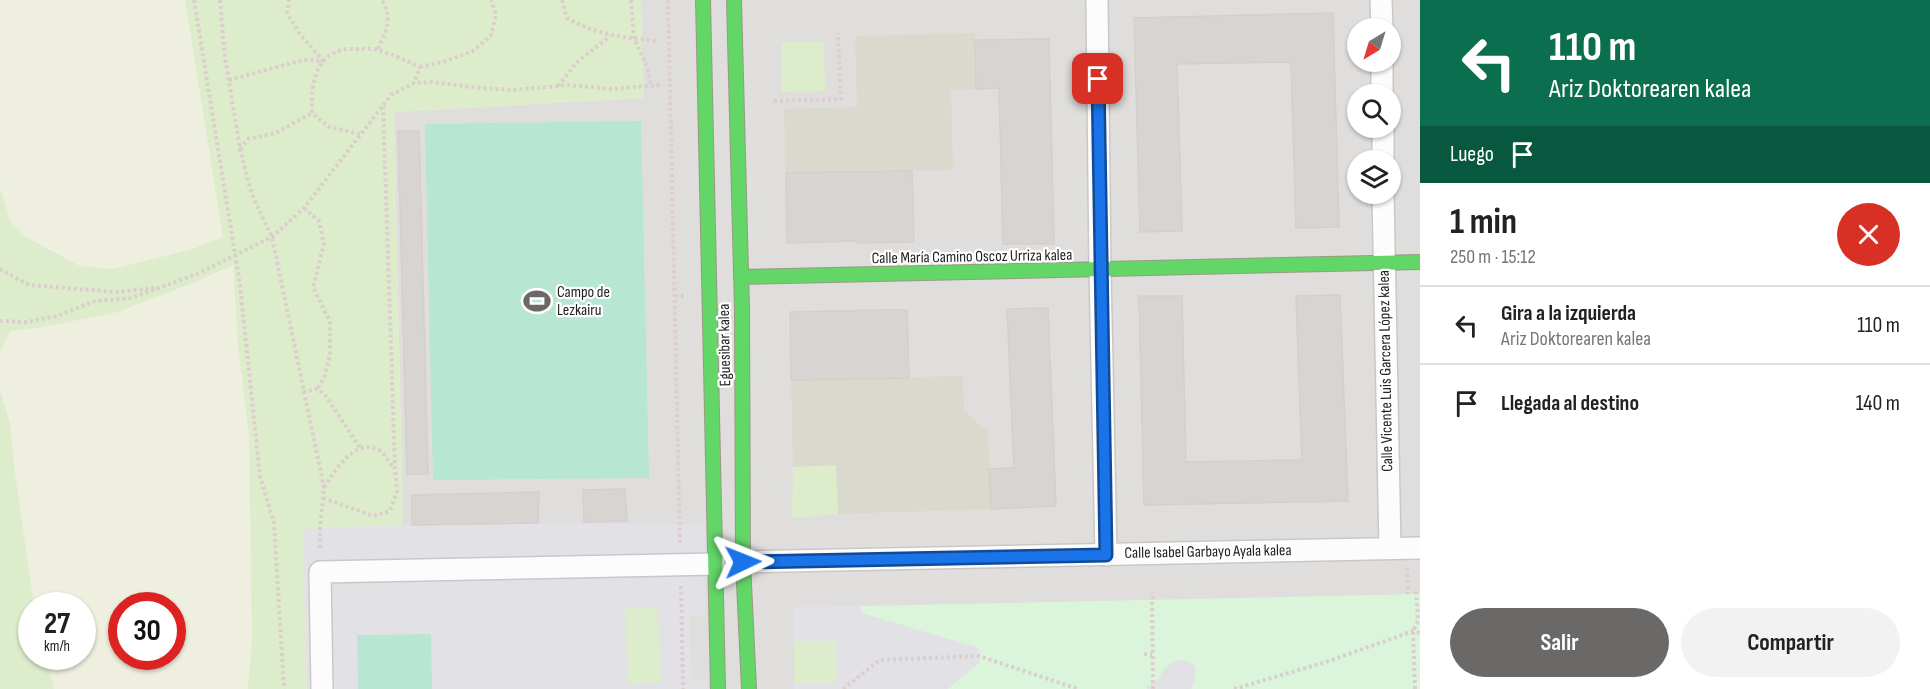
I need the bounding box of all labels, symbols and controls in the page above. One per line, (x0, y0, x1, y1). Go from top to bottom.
north arrow (1347, 18, 1401, 72)
map controls (1347, 18, 1401, 204)
text: 110 m (1549, 22, 1636, 73)
icon: left (1450, 24, 1528, 102)
pin (1072, 53, 1123, 104)
icon: arrive (1081, 62, 1114, 95)
text: Ariz Doktorearen kalea (1549, 73, 1751, 105)
button: search (1347, 84, 1401, 138)
icon: arrive (1506, 138, 1539, 171)
text: Luego (1450, 141, 1494, 168)
button: layers (1347, 150, 1401, 204)
text: 1 min (1450, 201, 1517, 244)
button: close (1837, 203, 1900, 266)
text: 250 m · 15:12 (1450, 245, 1536, 269)
street label: Calle María Camino Oscoz Urriza kalea (872, 246, 1072, 268)
street label: Calle Vicente Luis Garcera López kalea (1375, 270, 1397, 472)
place label: Campo de Lezkairu (557, 283, 610, 320)
sports icon: Campo de Lezkairu (522, 286, 552, 316)
text: Gira a la izquierda (1501, 300, 1636, 327)
street label: Eguesibar kalea (715, 304, 735, 386)
icon: left (1450, 309, 1483, 342)
text: 110 m (1857, 312, 1900, 339)
text: Ariz Doktorearen kalea (1501, 327, 1651, 351)
icon: arrive (1450, 387, 1483, 420)
text: Llegada al destino (1501, 390, 1639, 417)
text: 140 m (1856, 390, 1900, 417)
position arrow (711, 530, 775, 594)
street label: Calle Isabel Garbayo Ayala kalea (1124, 541, 1292, 563)
speed limit sign: 30 (108, 592, 186, 670)
text: 27 (44, 606, 70, 642)
button: Salir (1450, 608, 1669, 677)
button: Compartir (1681, 608, 1900, 677)
text: km/h (44, 637, 70, 656)

